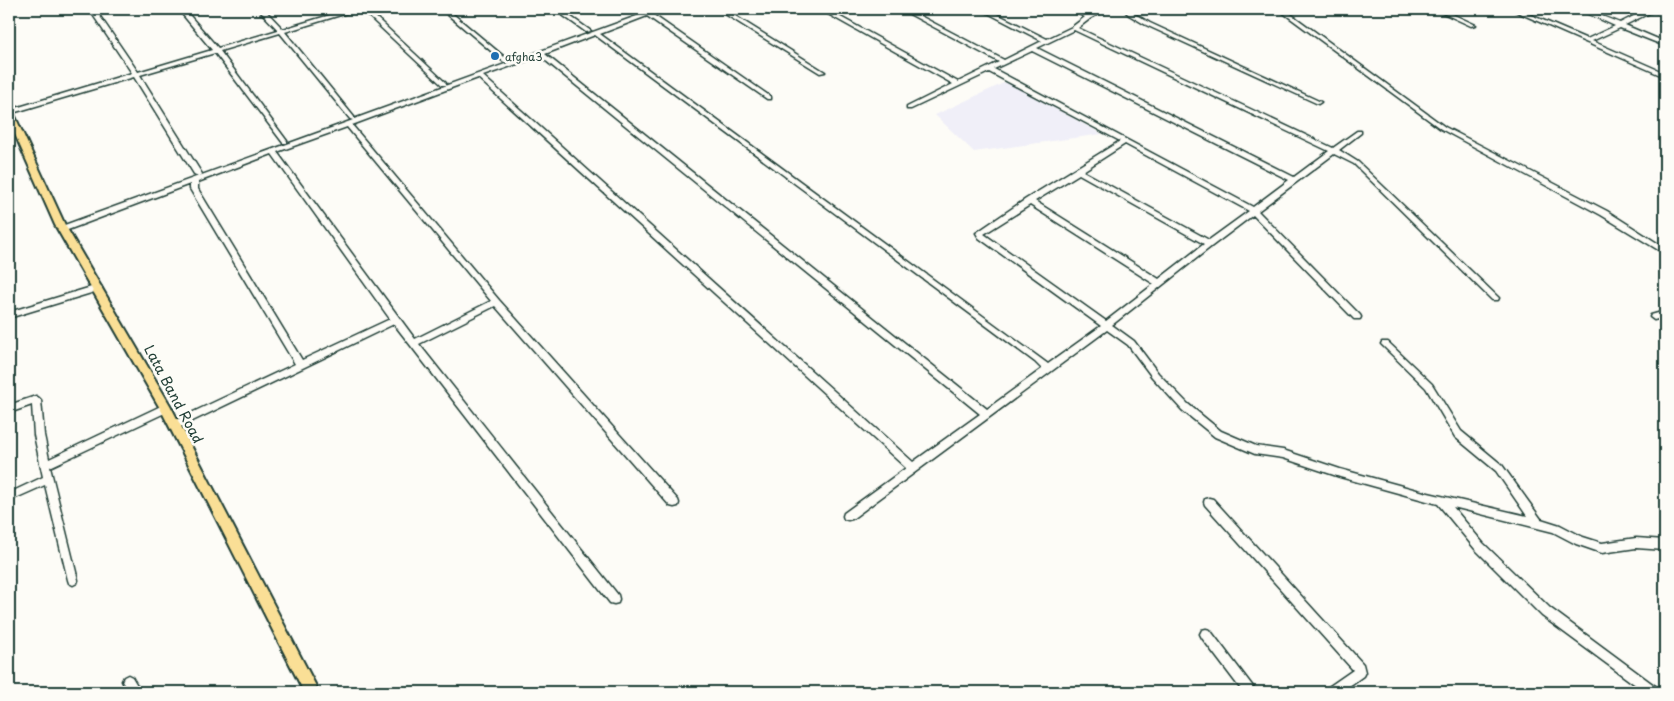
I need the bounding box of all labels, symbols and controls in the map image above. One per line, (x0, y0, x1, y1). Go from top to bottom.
place label: afgha3 (505, 48, 542, 65)
marker: afgha3 (489, 50, 501, 62)
street label: Lata Band Road (139, 341, 209, 447)

